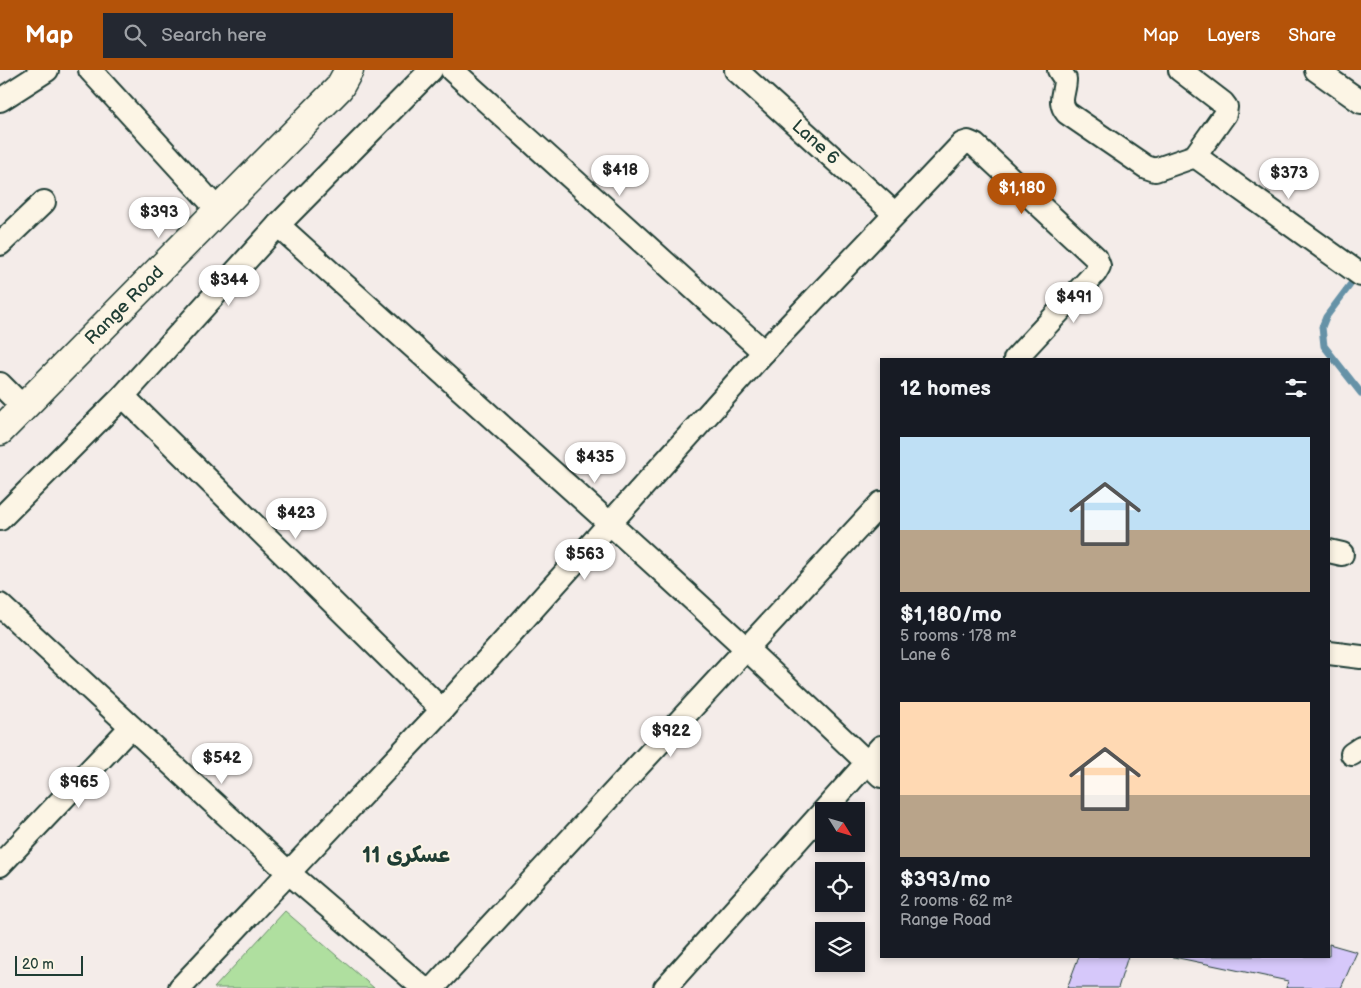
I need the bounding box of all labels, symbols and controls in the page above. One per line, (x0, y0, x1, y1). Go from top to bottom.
search box (103, 13, 453, 58)
text: Map (25, 21, 73, 50)
icon: search (121, 21, 149, 49)
text: Search here (161, 24, 267, 47)
text: Map (1143, 25, 1179, 46)
text: Layers (1207, 25, 1260, 46)
text: Share (1288, 25, 1336, 46)
street label: Lane 6 (788, 116, 844, 169)
pin: $418 (590, 154, 650, 197)
pin: $373 (1259, 158, 1319, 200)
text: $418 (602, 161, 638, 180)
text: $373 (1270, 164, 1308, 183)
pin: $1,180 (981, 172, 1063, 215)
text: $1,180 (998, 179, 1046, 198)
pin: $393 (129, 196, 189, 239)
text: $393 (140, 203, 178, 222)
street label: Range Road (81, 262, 168, 349)
pin: $344 (199, 264, 259, 307)
text: $344 (210, 271, 248, 290)
pin: $491 (1044, 282, 1104, 324)
text: $491 (1056, 288, 1092, 307)
icon: filters (1282, 374, 1310, 402)
text: 12 homes (900, 376, 991, 401)
pin: $435 (565, 442, 625, 484)
text: $435 (576, 448, 614, 467)
icon: home (1060, 469, 1150, 559)
pin: $423 (266, 498, 326, 540)
text: $423 (277, 504, 315, 523)
pin: $563 (555, 538, 615, 581)
text: $563 (566, 545, 604, 564)
text: $1,180/mo (900, 602, 1002, 627)
text: 5 rooms · 178 m² (900, 627, 1017, 646)
text: Lane 6 (900, 646, 950, 665)
pin: $922 (641, 716, 701, 758)
text: $922 (651, 722, 691, 741)
icon: home (1060, 734, 1150, 824)
pin: $542 (192, 742, 252, 785)
text: $542 (203, 749, 241, 768)
pin: $965 (49, 766, 109, 809)
text: $965 (60, 773, 98, 792)
north arrow (815, 802, 865, 852)
map controls (815, 802, 865, 972)
district label: عسکری 11 (362, 842, 450, 869)
button: locate (815, 862, 865, 912)
text: $393/mo (900, 867, 990, 892)
text: 2 rooms · 62 m² (900, 892, 1013, 911)
text: Range Road (900, 911, 991, 930)
button: layers (815, 922, 865, 972)
scale bar (15, 953, 82, 976)
text: 20 m (22, 956, 54, 973)

